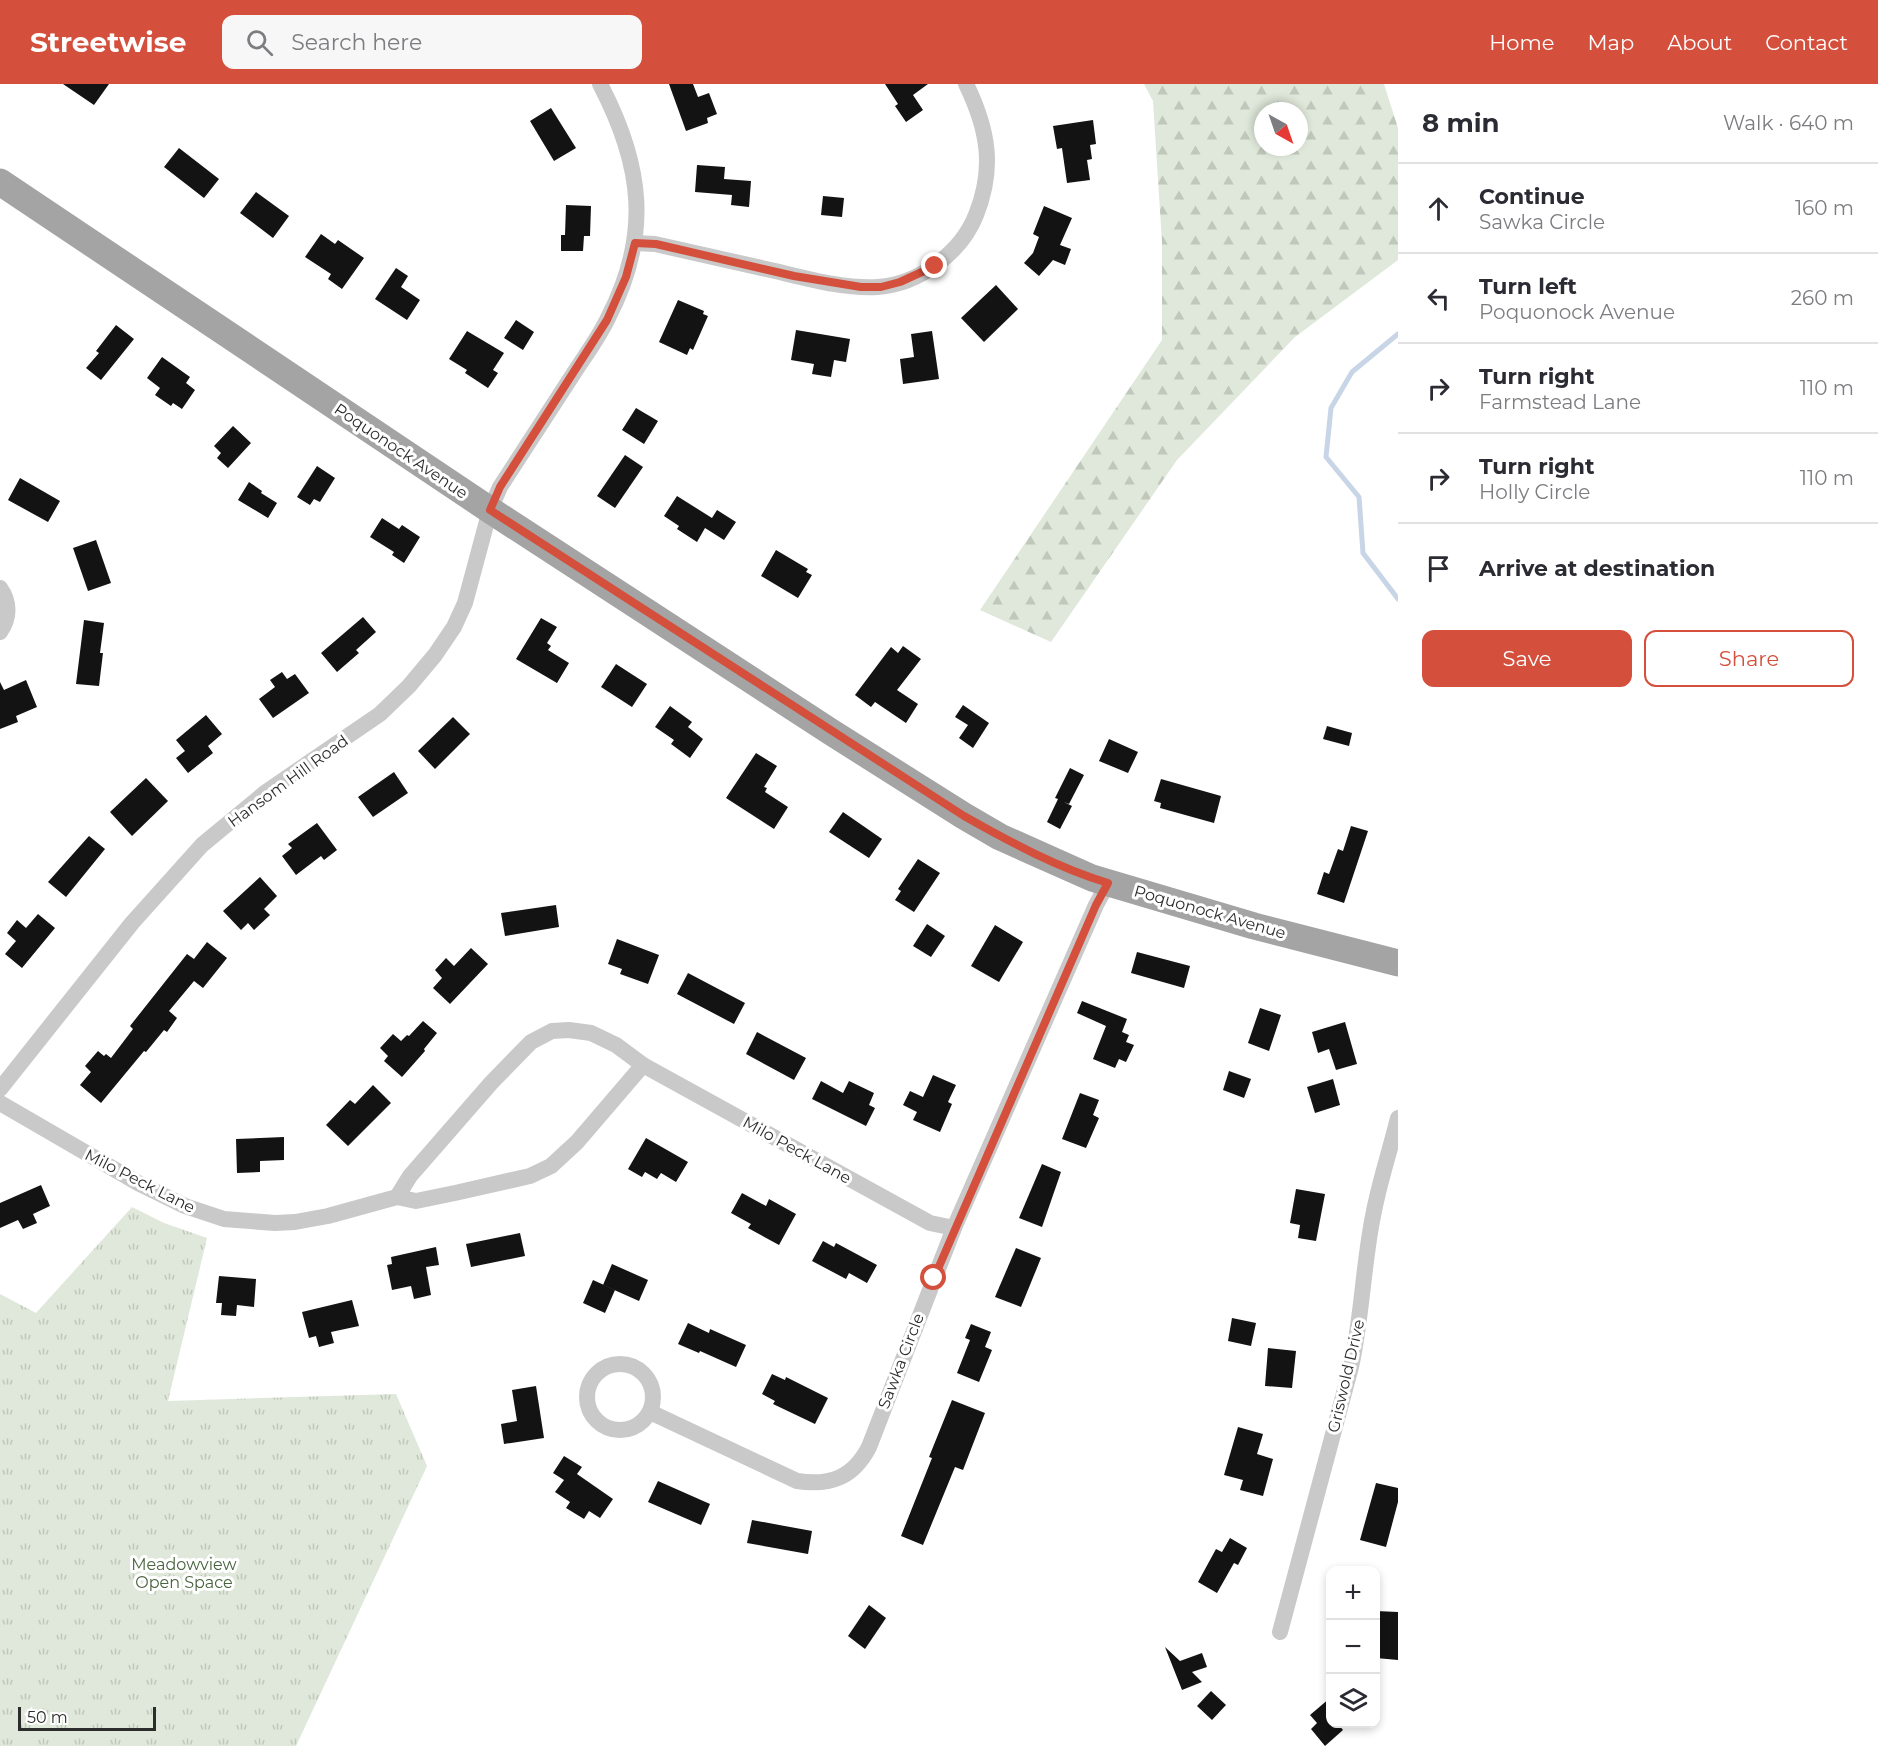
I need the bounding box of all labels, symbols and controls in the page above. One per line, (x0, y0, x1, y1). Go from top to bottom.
search box (222, 15, 642, 69)
text: Streetwise (30, 25, 186, 59)
icon: search (243, 26, 276, 59)
text: Search here (291, 29, 422, 56)
text: Home (1489, 30, 1554, 55)
text: Map (1587, 30, 1634, 55)
text: About (1667, 30, 1732, 55)
text: Contact (1765, 30, 1848, 55)
north arrow (1254, 102, 1308, 156)
text: 8 min (1422, 107, 1500, 139)
text: Walk · 640 m (1723, 111, 1854, 135)
text: Continue (1479, 183, 1585, 210)
icon: ahead (1422, 192, 1455, 225)
text: 160 m (1795, 196, 1854, 220)
text: Sawka Circle (1479, 210, 1605, 234)
route end (921, 252, 947, 278)
text: Turn left (1479, 273, 1577, 300)
icon: left (1422, 282, 1455, 315)
text: 260 m (1791, 286, 1854, 310)
text: Poquonock Avenue (1479, 300, 1675, 324)
text: Turn right (1479, 363, 1594, 390)
icon: right (1422, 372, 1455, 405)
text: 110 m (1800, 376, 1854, 400)
text: Farmstead Lane (1479, 390, 1641, 414)
street label: Poquonock Avenue (331, 399, 471, 503)
text: Turn right (1479, 453, 1594, 480)
icon: right (1422, 462, 1455, 495)
text: 110 m (1800, 466, 1854, 490)
text: Holly Circle (1479, 480, 1590, 504)
icon: arrive (1422, 552, 1455, 585)
text: Arrive at destination (1479, 555, 1715, 582)
button: Save (1422, 630, 1632, 687)
button: Share (1644, 630, 1854, 687)
street label: Hansom Hill Road (224, 731, 352, 831)
street label: Poquonock Avenue (1132, 881, 1288, 943)
street label: Milo Peck Lane (739, 1112, 855, 1188)
street label: Milo Peck Lane (82, 1145, 198, 1217)
route start (920, 1264, 946, 1290)
street label: Sawka Circle (874, 1310, 928, 1412)
street label: Griswold Drive (1324, 1317, 1368, 1435)
park label: Meadowview Open Space (131, 1555, 237, 1592)
map controls (1326, 1566, 1380, 1728)
button: + (1326, 1566, 1380, 1620)
button: − (1326, 1620, 1380, 1674)
button: layers (1326, 1674, 1380, 1728)
scale bar (18, 1704, 156, 1732)
text: 50 m (27, 1708, 68, 1727)

